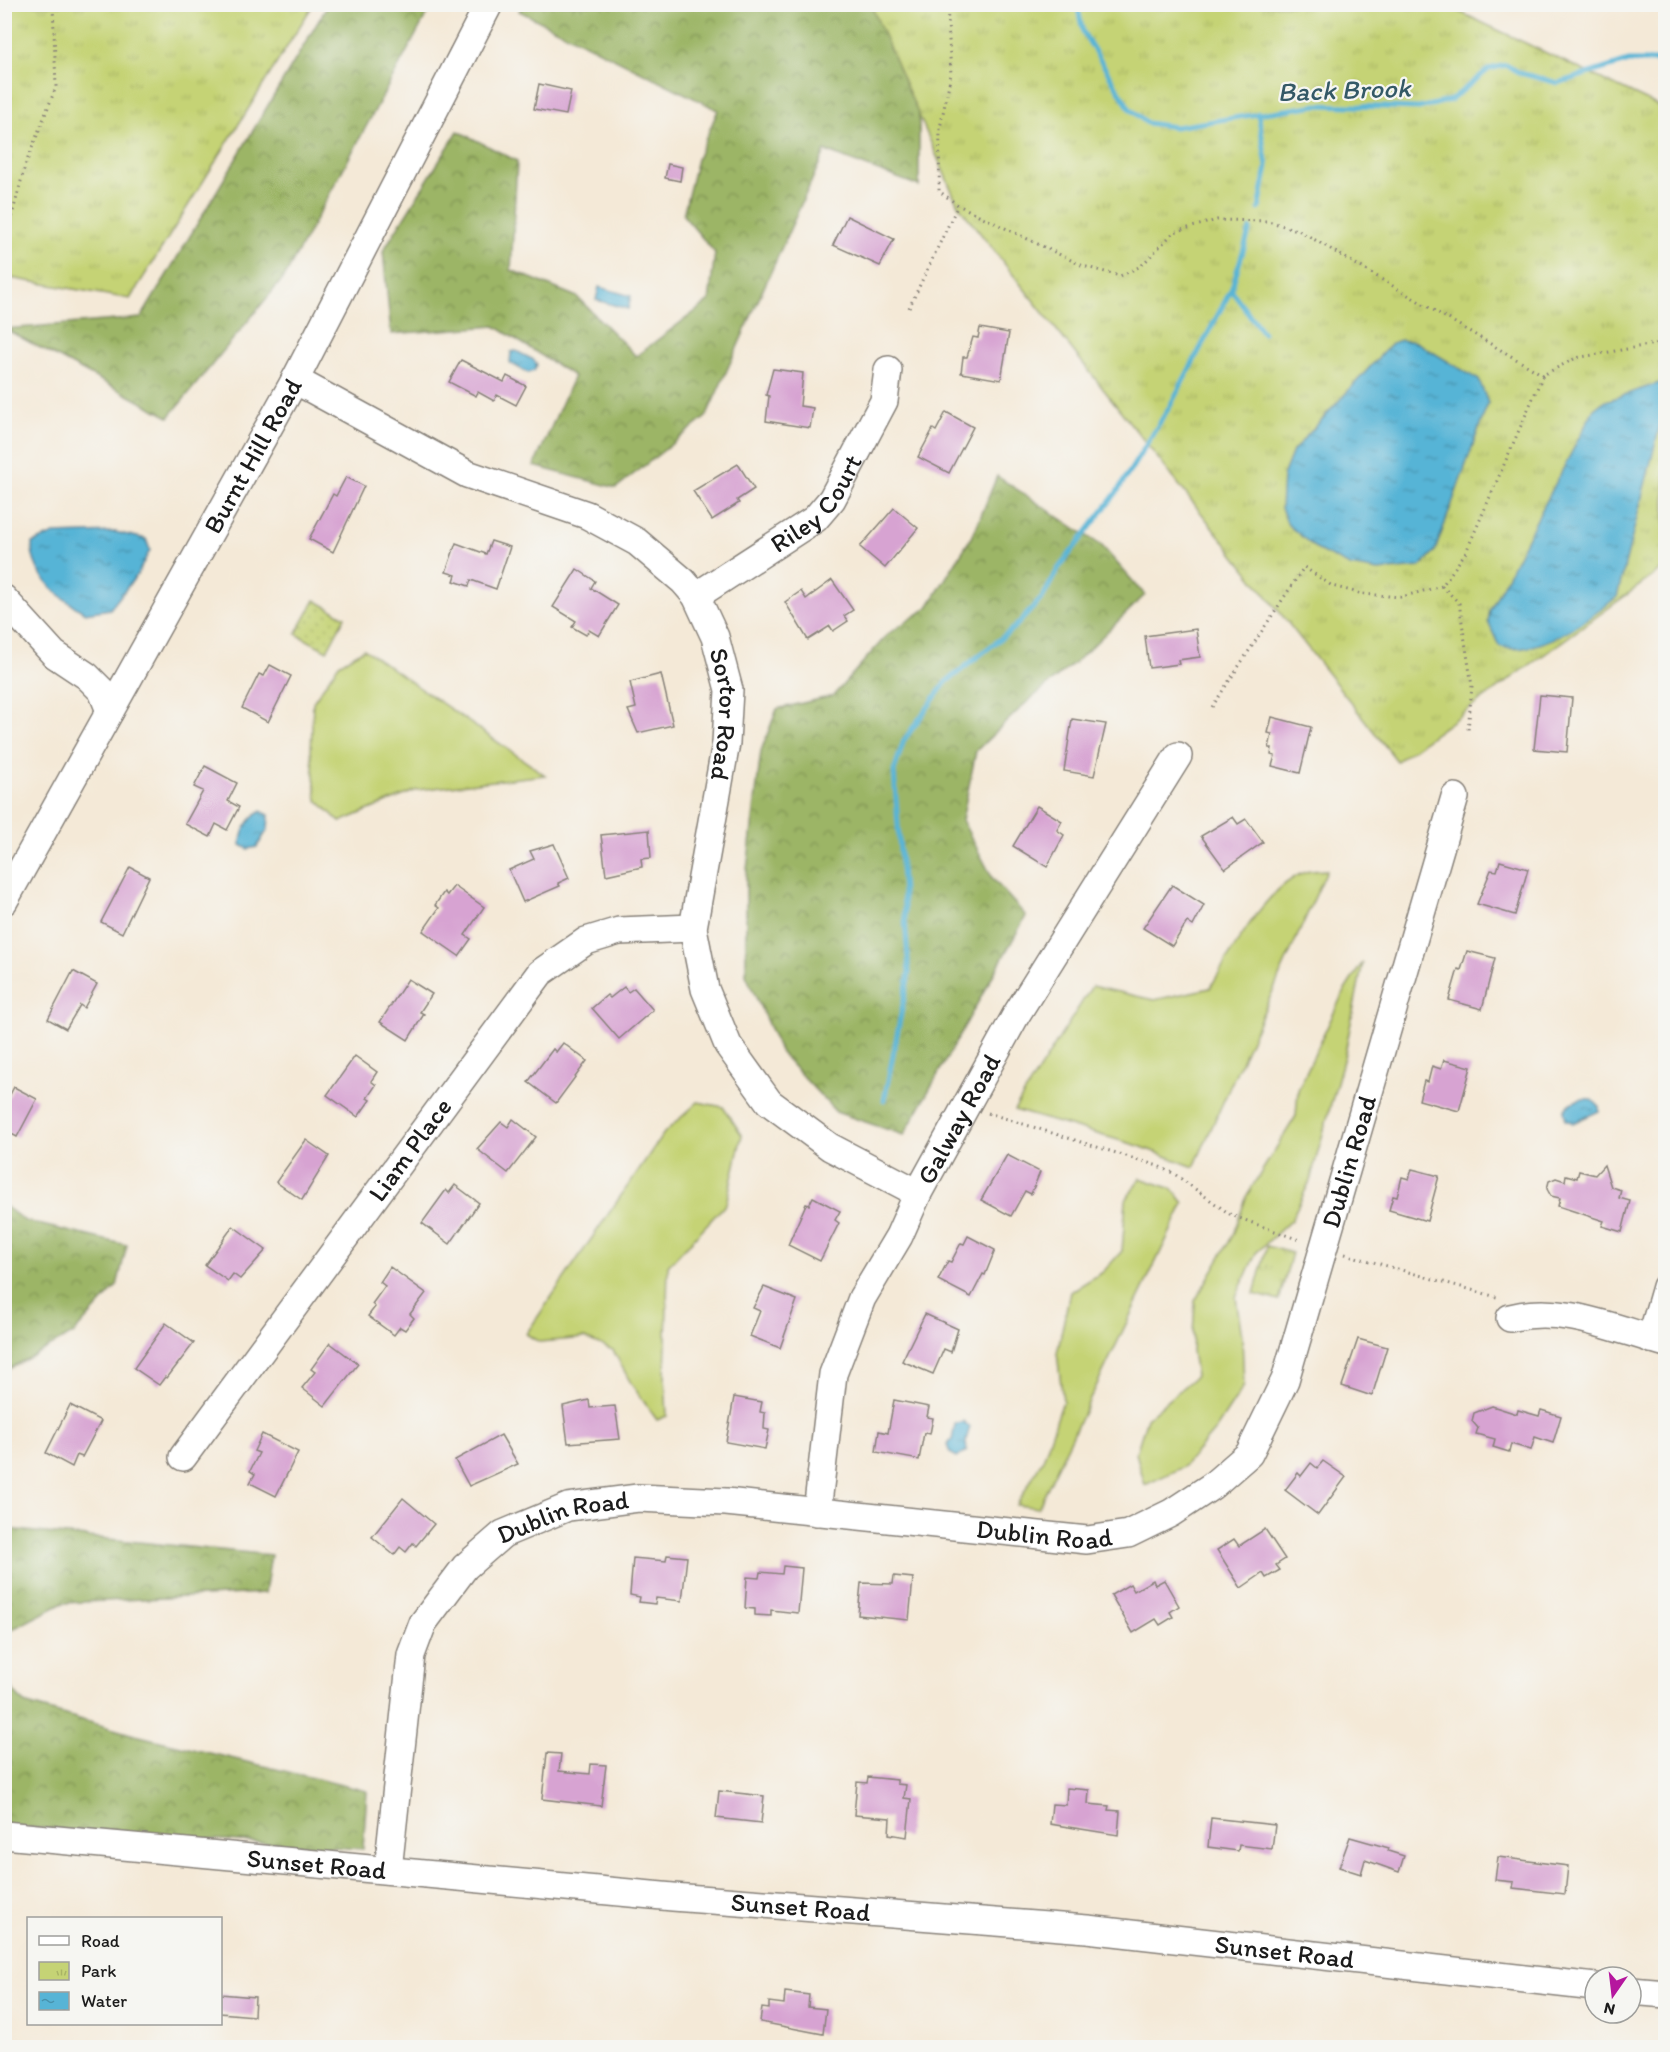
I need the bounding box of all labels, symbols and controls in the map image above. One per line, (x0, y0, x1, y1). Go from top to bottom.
water label: Back Brook (1277, 71, 1413, 108)
street label: Burnt Hill Road (196, 372, 309, 539)
street label: Riley Court (764, 449, 869, 560)
street label: Sortor Road (703, 644, 745, 784)
street label: Galway Road (910, 1047, 1008, 1190)
street label: Dublin Road (1314, 1091, 1383, 1232)
street label: Liam Place (361, 1092, 458, 1208)
street label: Dublin Road (492, 1483, 631, 1551)
street label: Dublin Road (975, 1512, 1115, 1556)
street label: Sunset Road (245, 1842, 389, 1886)
street label: Sunset Road (730, 1886, 872, 1928)
legend (27, 1917, 222, 2025)
street label: Sunset Road (1213, 1928, 1357, 1975)
text: Road (81, 1930, 120, 1952)
text: Park (81, 1960, 116, 1982)
north arrow (1583, 1965, 1643, 2025)
text: Water (81, 1990, 127, 2012)
text: N (1602, 1999, 1617, 2020)

